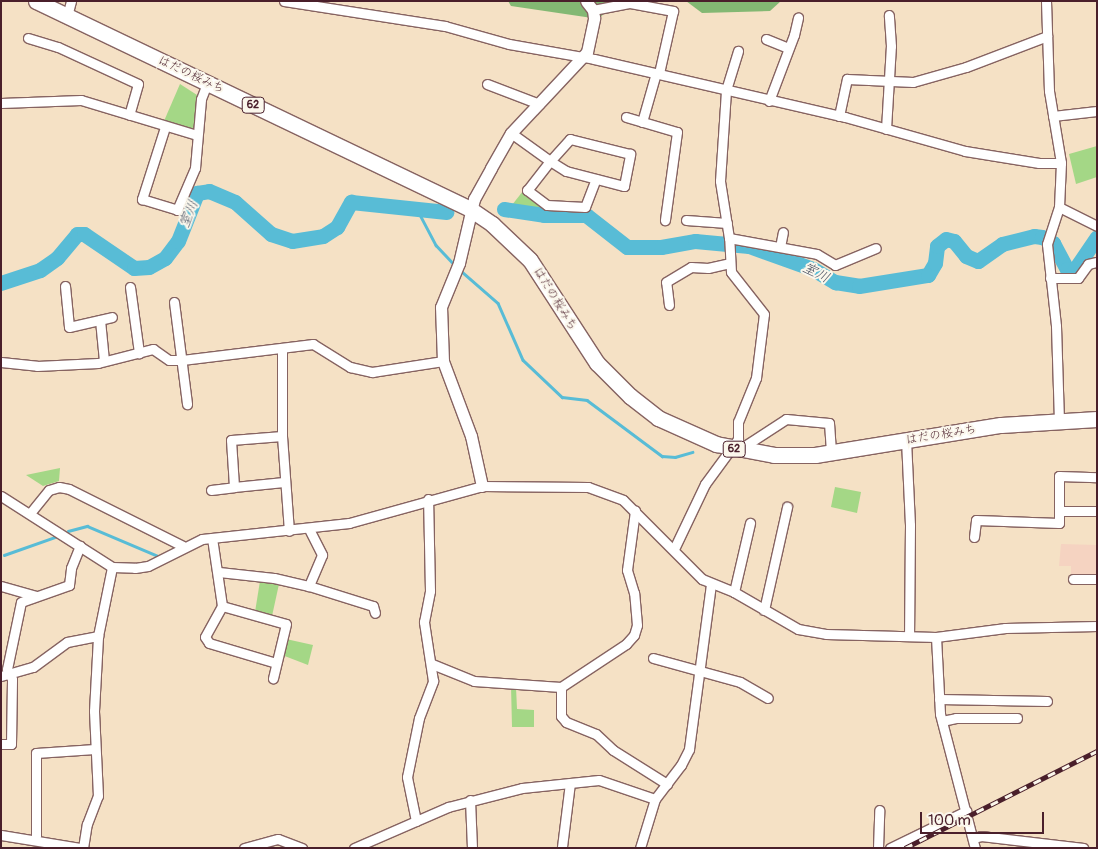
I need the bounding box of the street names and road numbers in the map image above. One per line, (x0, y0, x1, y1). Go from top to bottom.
street label: はだの桜みち (155, 53, 227, 97)
road number: 62 (240, 96, 266, 114)
street label: はだの桜みち (530, 265, 580, 333)
street label: はだの桜みち (904, 422, 978, 448)
road number: 62 (722, 440, 746, 458)

